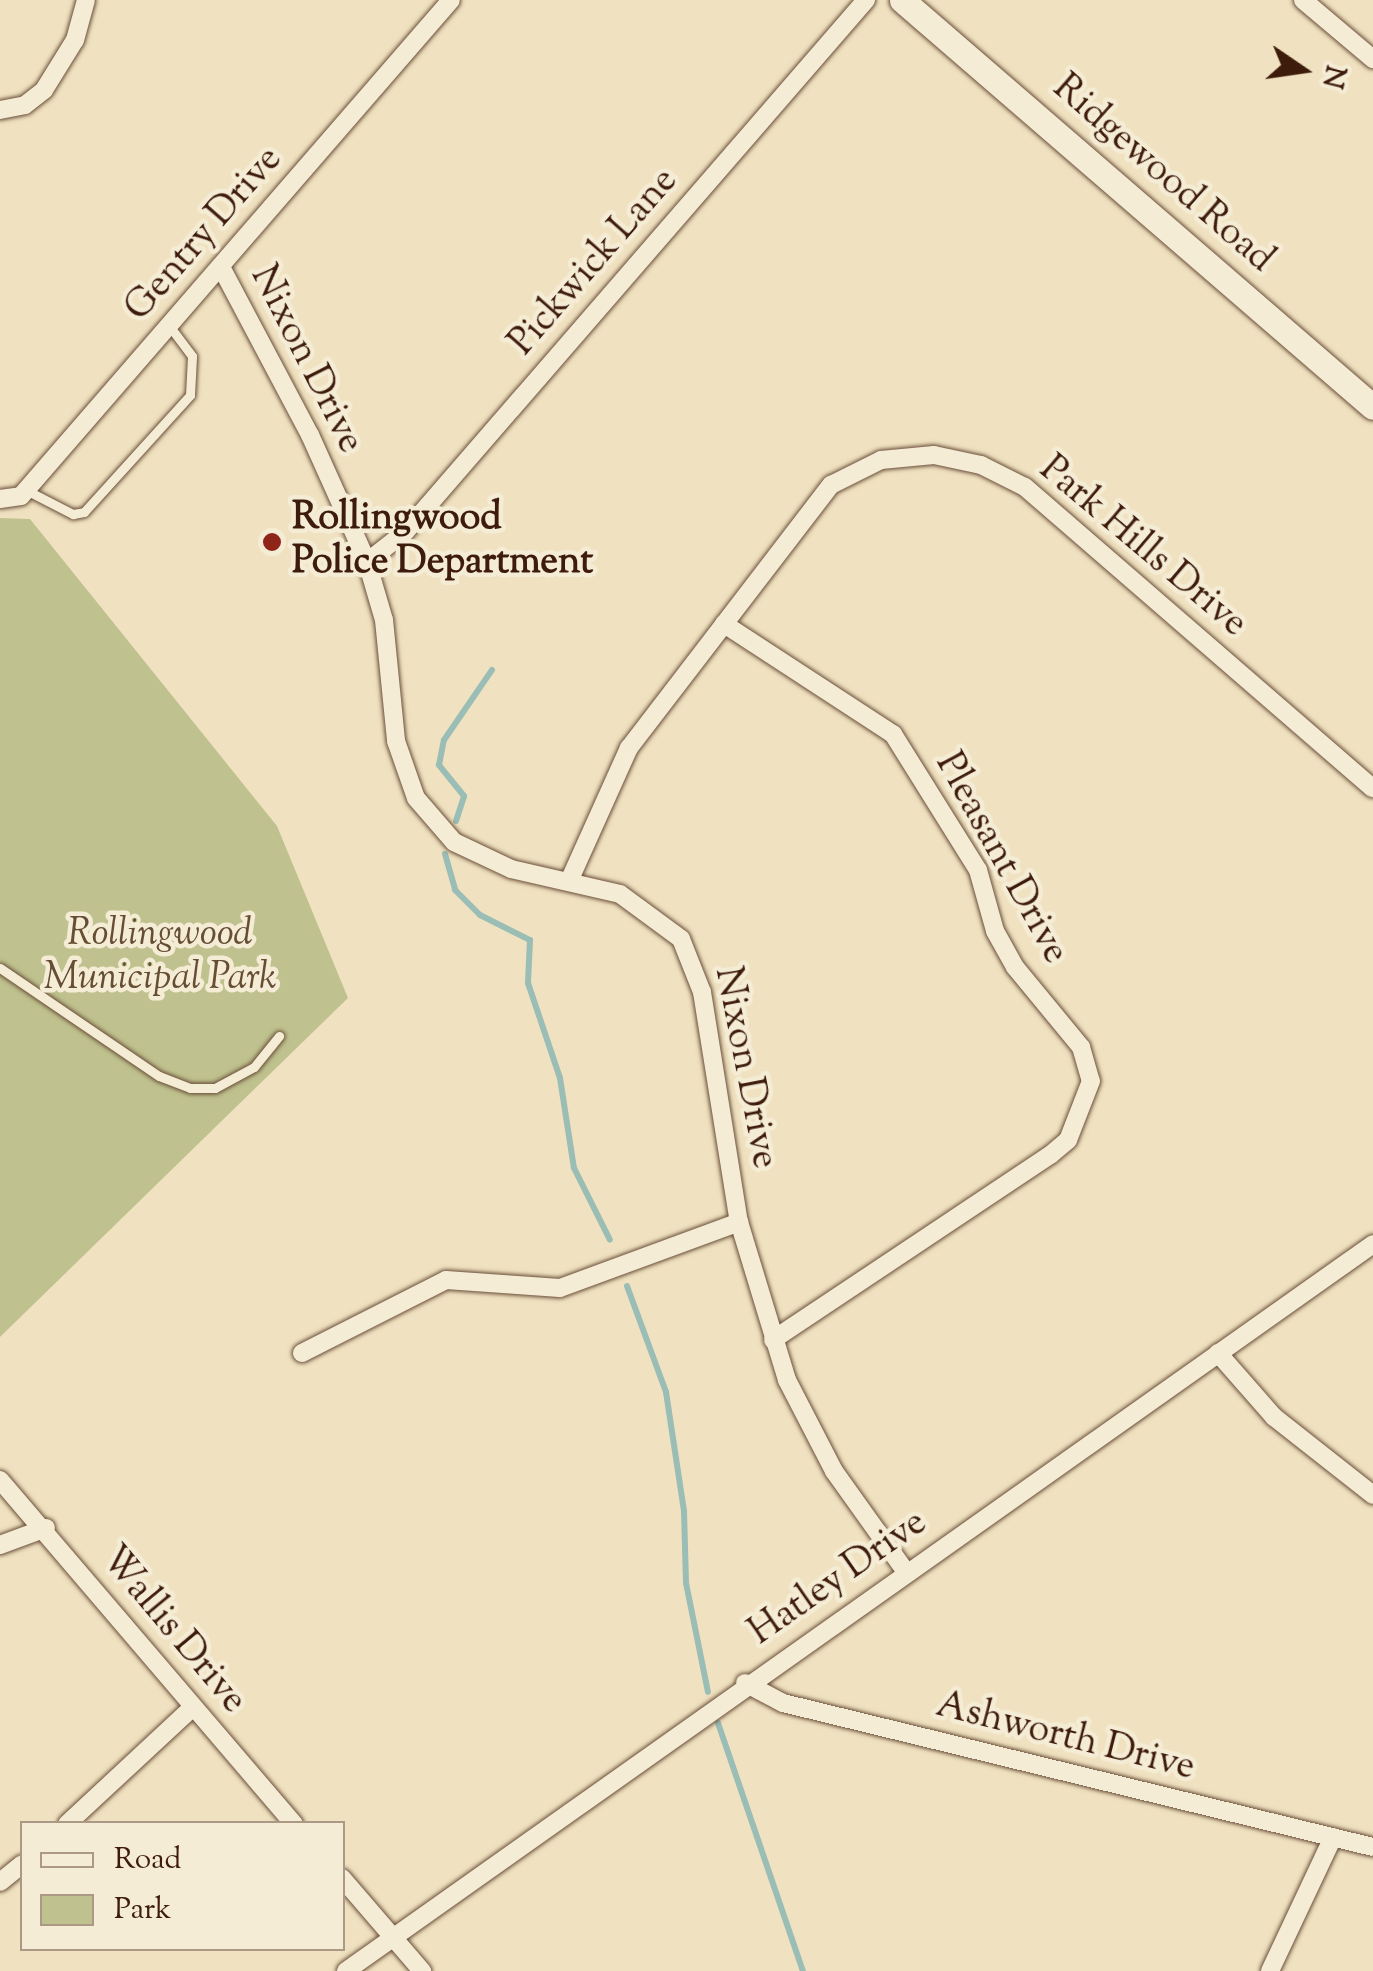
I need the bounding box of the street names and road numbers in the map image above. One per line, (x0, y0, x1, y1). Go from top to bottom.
street label: Ridgewood Road (1042, 66, 1282, 284)
street label: Gentry Drive (117, 138, 293, 332)
street label: Pickwick Lane (501, 160, 689, 366)
street label: Nixon Drive (238, 259, 372, 461)
street label: Park Hills Drive (1029, 448, 1255, 648)
street label: Pleasant Drive (923, 746, 1077, 972)
street label: Nixon Drive (702, 963, 786, 1173)
street label: Hatley Drive (742, 1501, 936, 1657)
street label: Wallis Drive (89, 1538, 255, 1724)
street label: Ashworth Drive (931, 1684, 1199, 1792)

